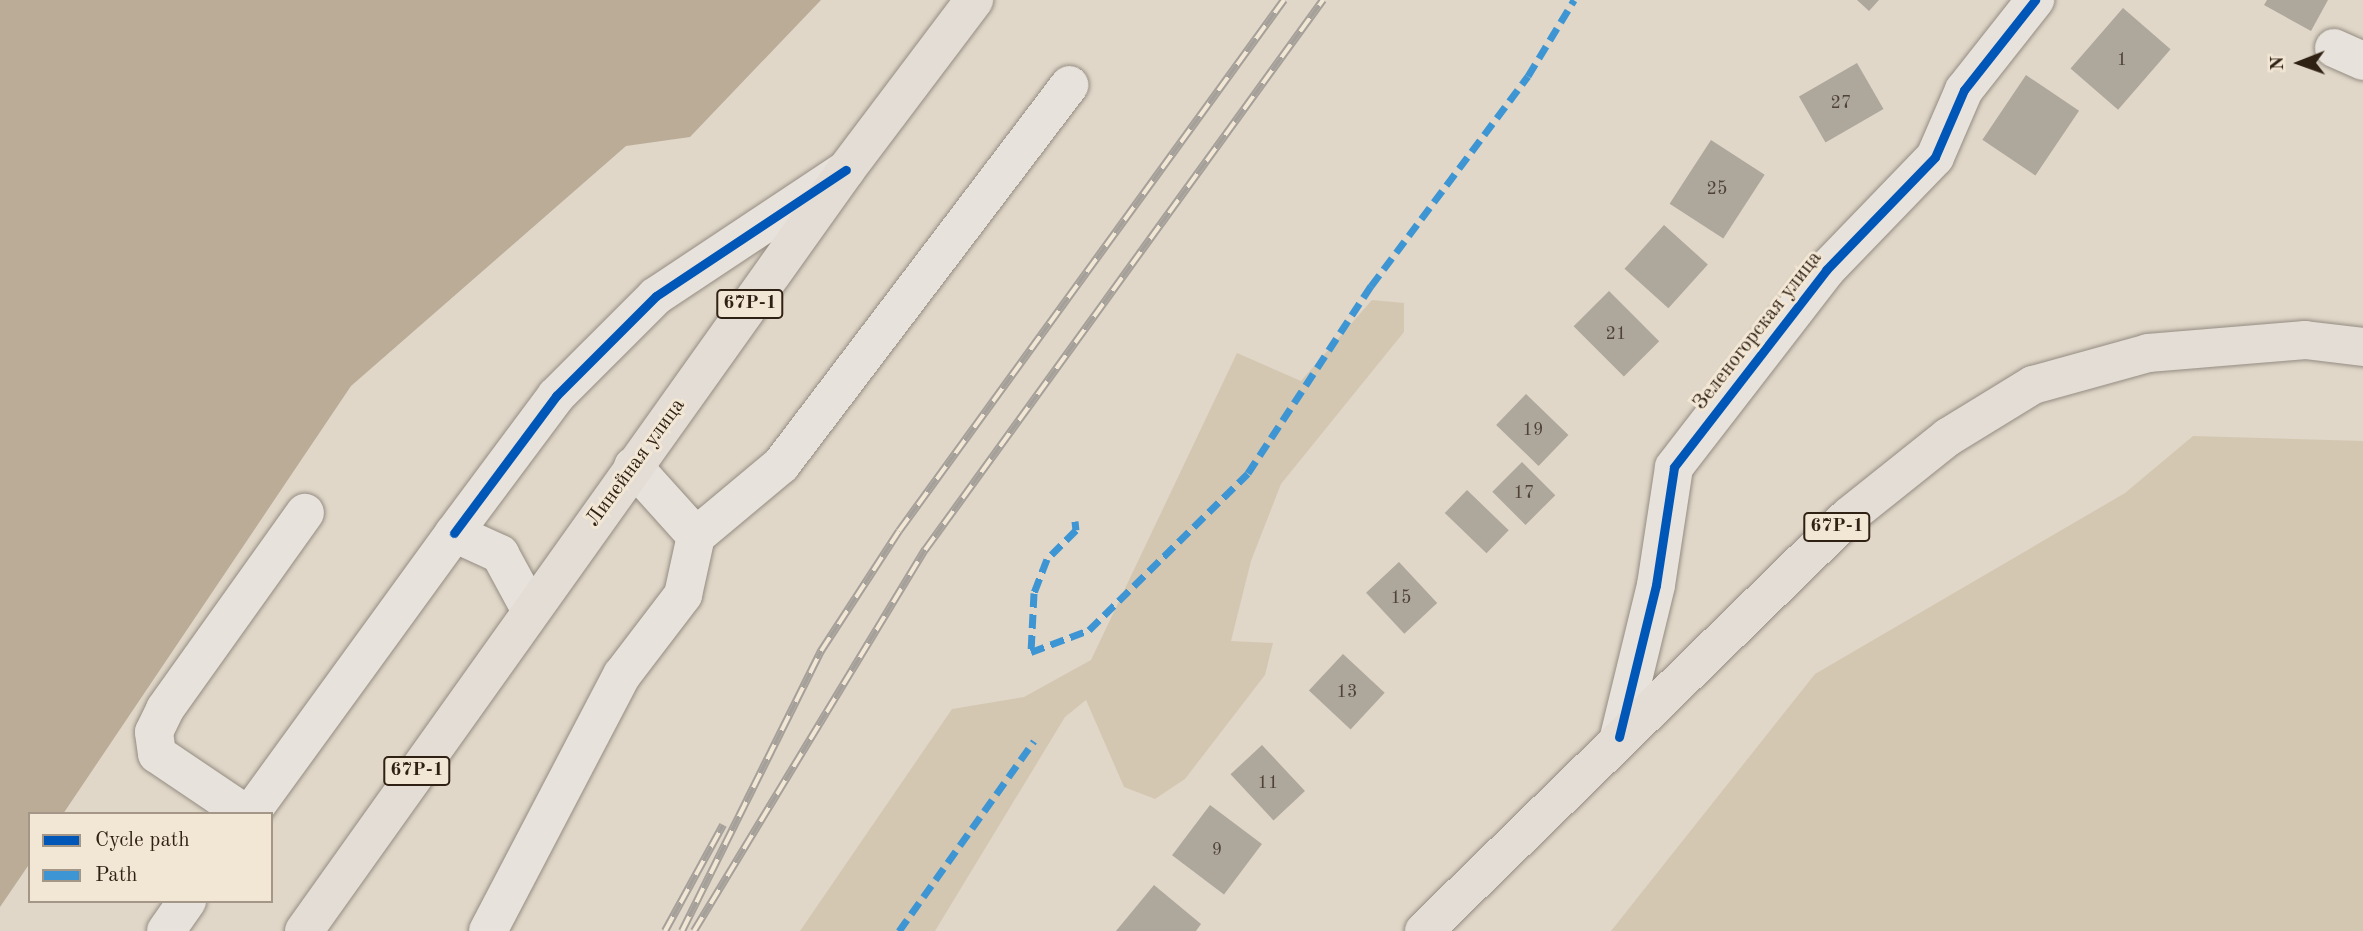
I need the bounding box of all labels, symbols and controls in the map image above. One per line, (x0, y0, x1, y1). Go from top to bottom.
north arrow (2265, 28, 2335, 98)
house number: 1 (2117, 49, 2127, 71)
text: N (2269, 56, 2288, 71)
house number: 27 (1831, 92, 1851, 114)
house number: 25 (1707, 178, 1727, 200)
street label: Зеленогорская улица (1688, 246, 1828, 416)
road number: 67Р-1 (715, 288, 785, 320)
house number: 21 (1606, 323, 1626, 345)
street label: Линейная улица (581, 394, 691, 532)
house number: 19 (1523, 419, 1543, 441)
house number: 17 (1514, 482, 1534, 504)
road number: 67Р-1 (1802, 512, 1872, 542)
house number: 15 (1391, 587, 1411, 609)
house number: 13 (1337, 681, 1357, 703)
road number: 67Р-1 (382, 756, 452, 786)
house number: 11 (1258, 772, 1278, 794)
legend (28, 812, 273, 903)
text: Cycle path (95, 830, 190, 851)
house number: 9 (1212, 839, 1222, 861)
text: Path (95, 865, 138, 886)

